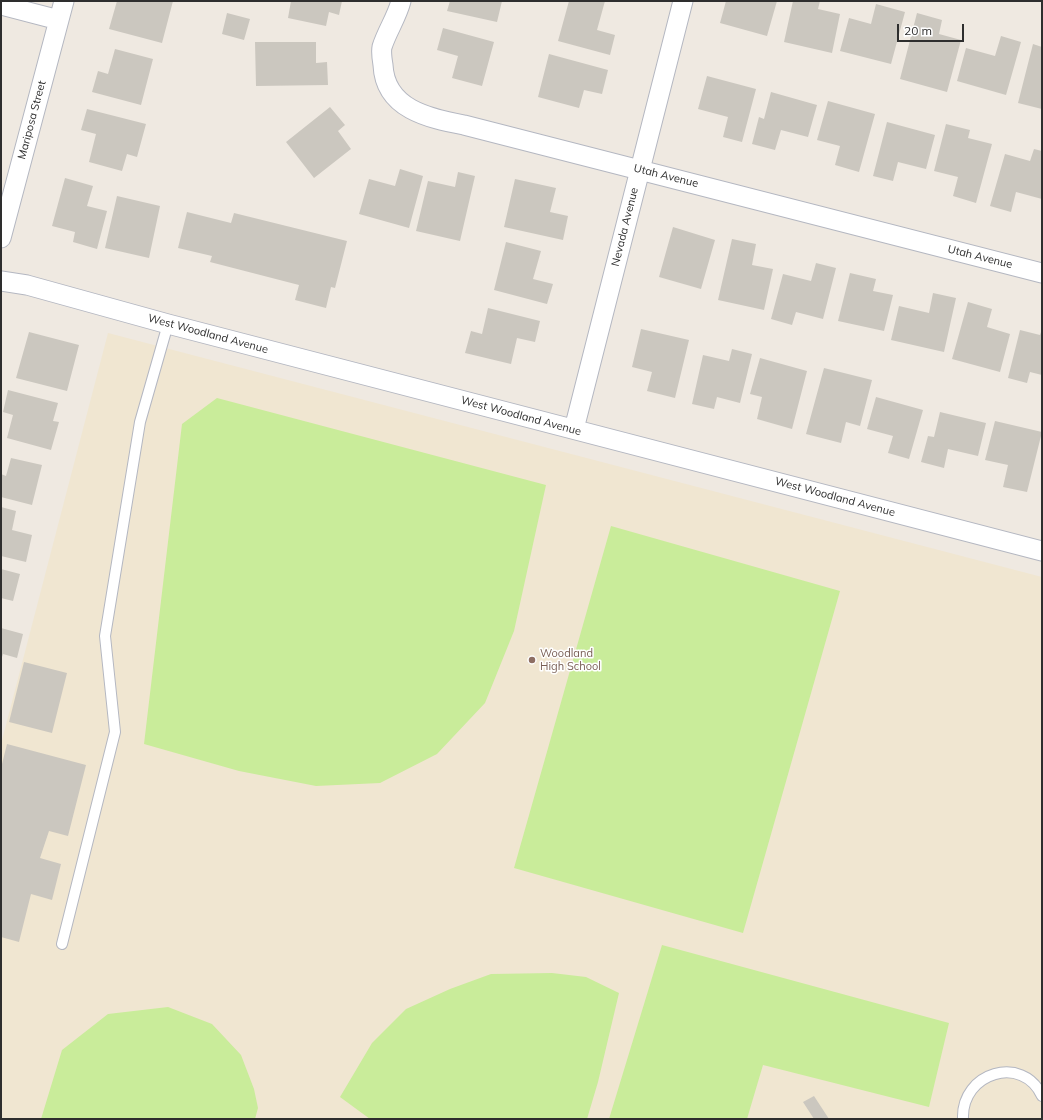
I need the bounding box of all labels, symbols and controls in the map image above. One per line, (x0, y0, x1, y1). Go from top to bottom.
scale bar (899, 16, 966, 42)
text: 20 m (904, 23, 932, 38)
street label: Mariposa Street (15, 79, 49, 161)
street label: Utah Avenue (632, 162, 700, 190)
street label: Nevada Avenue (609, 186, 641, 268)
street label: Utah Avenue (946, 243, 1014, 271)
street label: West Woodland Avenue (146, 312, 270, 356)
street label: West Woodland Avenue (459, 394, 583, 438)
street label: West Woodland Avenue (773, 475, 897, 519)
place label: Woodland High School (540, 647, 601, 673)
marker: Woodland High School (527, 655, 537, 665)

